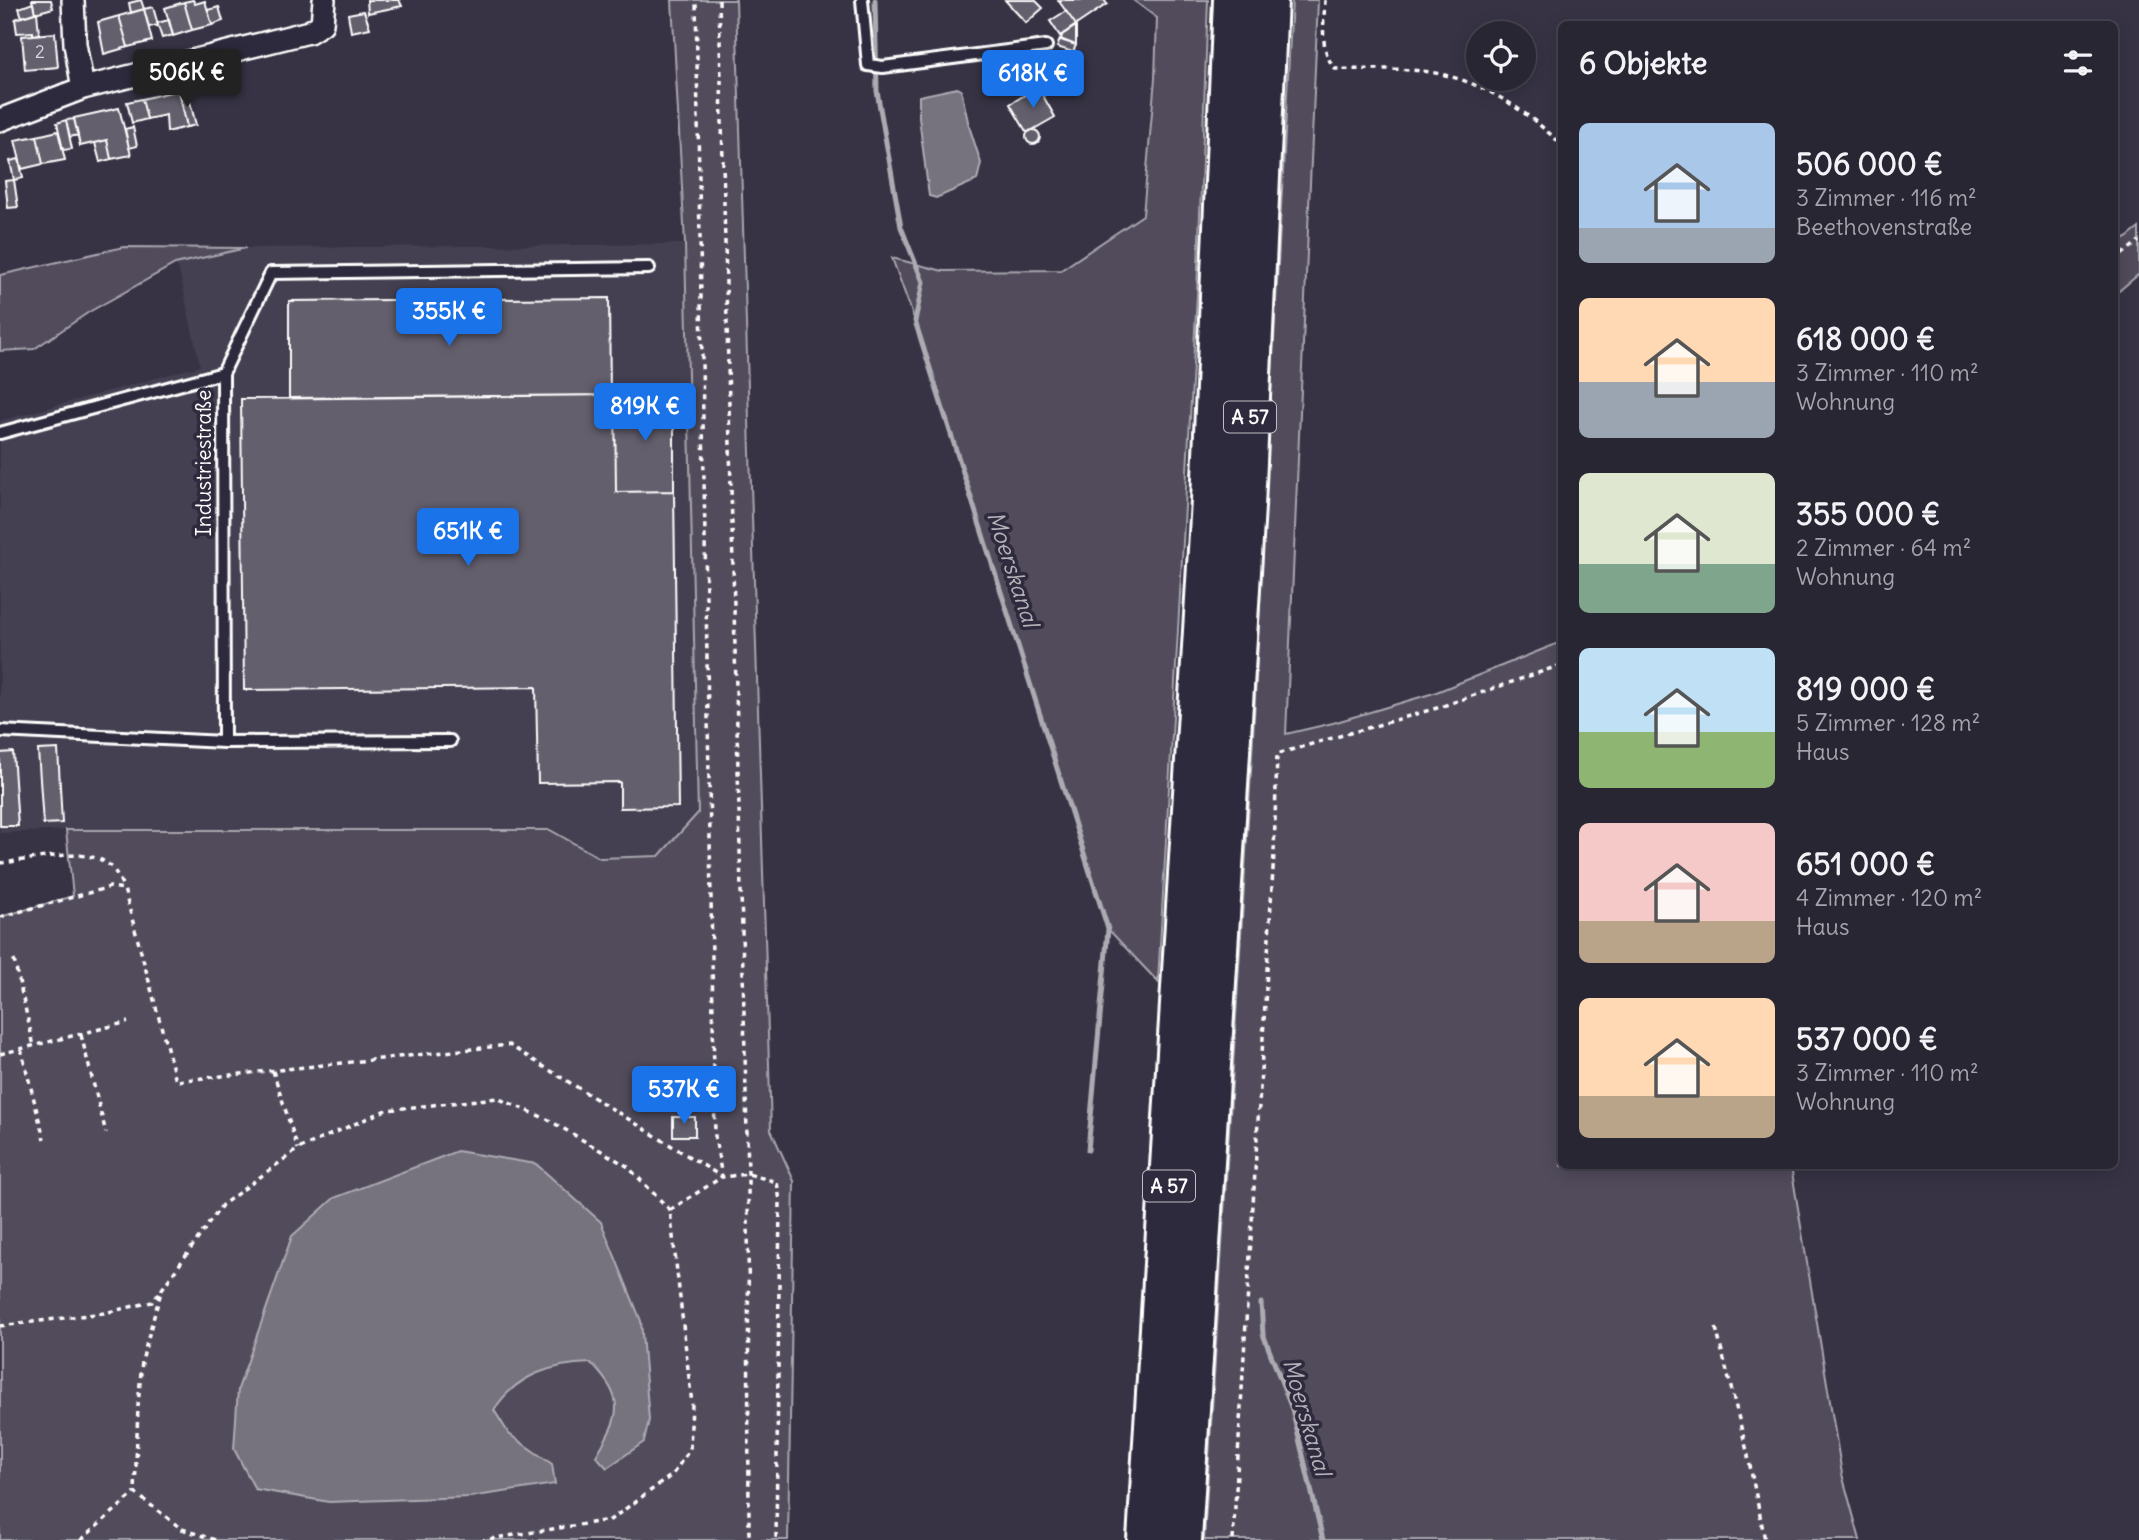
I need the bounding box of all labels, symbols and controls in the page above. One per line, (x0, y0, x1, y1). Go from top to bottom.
map controls (1466, 21, 1536, 91)
button: locate (1466, 21, 1536, 91)
house number: 2 (35, 40, 45, 63)
text: 6 Objekte (1579, 44, 1707, 82)
icon: filters (2059, 44, 2097, 82)
pin: 506K € (130, 50, 244, 109)
pin: 618K € (976, 50, 1090, 110)
text: 506K € (149, 57, 225, 86)
text: 618K € (998, 58, 1068, 87)
text: 506 000 € (1796, 145, 1943, 183)
icon: home (1635, 151, 1719, 235)
text: 3 Zimmer · 116 m² (1796, 183, 1977, 212)
text: Beethovenstraße (1796, 212, 1972, 241)
pin: 355K € (392, 288, 506, 348)
text: 355K € (412, 296, 486, 325)
text: 618 000 € (1796, 320, 1935, 358)
icon: home (1635, 326, 1719, 410)
text: 3 Zimmer · 110 m² (1796, 358, 1979, 387)
pin: 819K € (588, 384, 702, 443)
text: Wohnung (1796, 387, 1895, 416)
street label: Industriestraße (190, 390, 217, 536)
text: 819K € (610, 391, 680, 420)
road number: A 57 (1224, 402, 1276, 432)
text: 355 000 € (1796, 495, 1940, 533)
icon: home (1635, 501, 1719, 585)
water label: Moerskanal (981, 507, 1047, 633)
pin: 651K € (411, 508, 525, 568)
text: 651K € (433, 516, 503, 545)
text: 2 Zimmer · 64 m² (1796, 533, 1971, 562)
text: Wohnung (1796, 562, 1895, 591)
text: 819 000 € (1796, 670, 1935, 708)
icon: home (1635, 676, 1719, 760)
text: 5 Zimmer · 128 m² (1796, 708, 1980, 737)
text: Haus (1796, 737, 1849, 766)
text: 651 000 € (1796, 845, 1935, 883)
icon: home (1635, 851, 1719, 935)
text: 4 Zimmer · 120 m² (1796, 883, 1982, 912)
text: Haus (1796, 912, 1849, 941)
text: 537 000 € (1796, 1020, 1938, 1058)
icon: home (1635, 1026, 1719, 1110)
text: 3 Zimmer · 110 m² (1796, 1058, 1979, 1087)
pin: 537K € (627, 1066, 741, 1126)
text: 537K € (648, 1074, 720, 1103)
text: Wohnung (1796, 1087, 1895, 1116)
road number: A 57 (1143, 1170, 1195, 1202)
water label: Moerskanal (1277, 1355, 1339, 1481)

